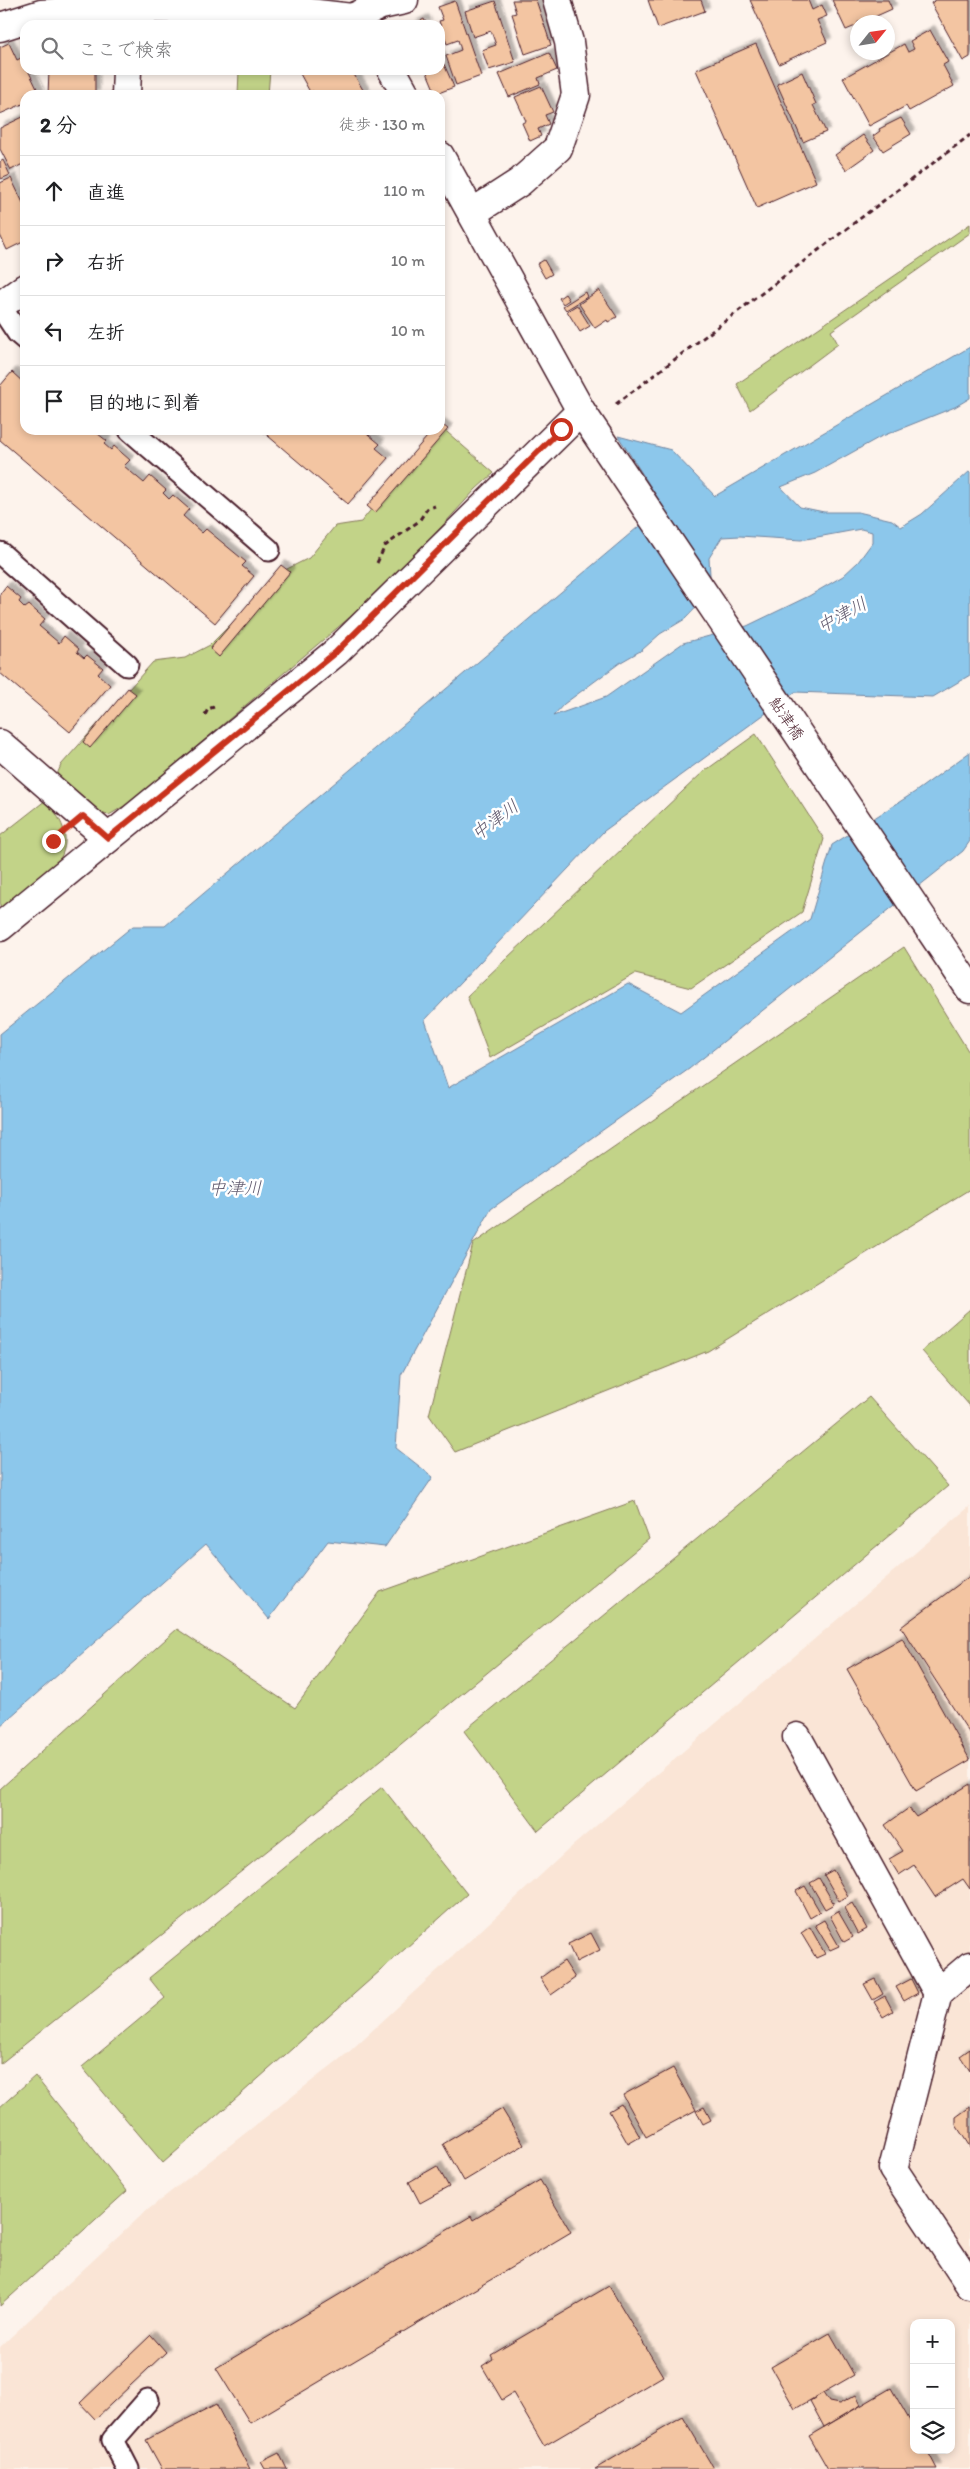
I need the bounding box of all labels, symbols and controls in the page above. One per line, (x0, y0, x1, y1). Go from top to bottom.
north arrow (850, 15, 895, 60)
search box (20, 20, 445, 75)
icon: search (38, 34, 66, 62)
text: ここで検索 (78, 38, 173, 61)
text: 2 分 (40, 112, 77, 137)
text: 徒歩 · 130 m (339, 115, 425, 134)
icon: ahead (40, 177, 68, 205)
text: 直進 (87, 181, 125, 204)
text: 110 m (383, 181, 425, 200)
icon: right (40, 247, 68, 275)
text: 右折 (87, 251, 125, 274)
text: 10 m (391, 251, 425, 270)
icon: left (40, 317, 68, 345)
text: 左折 (87, 321, 125, 344)
text: 10 m (391, 321, 425, 340)
icon: arrive (40, 387, 68, 415)
text: 目的地に到着 (87, 391, 201, 414)
route start (550, 418, 573, 441)
water label: 中津川 (813, 592, 871, 638)
street label: 鮎津橋 (765, 693, 808, 743)
water label: 中津川 (467, 795, 523, 845)
route end (42, 830, 65, 853)
water label: 中津川 (208, 1177, 262, 1199)
map controls (910, 2319, 955, 2454)
button: + (910, 2319, 955, 2364)
button: − (910, 2364, 955, 2409)
button: layers (910, 2409, 955, 2454)

